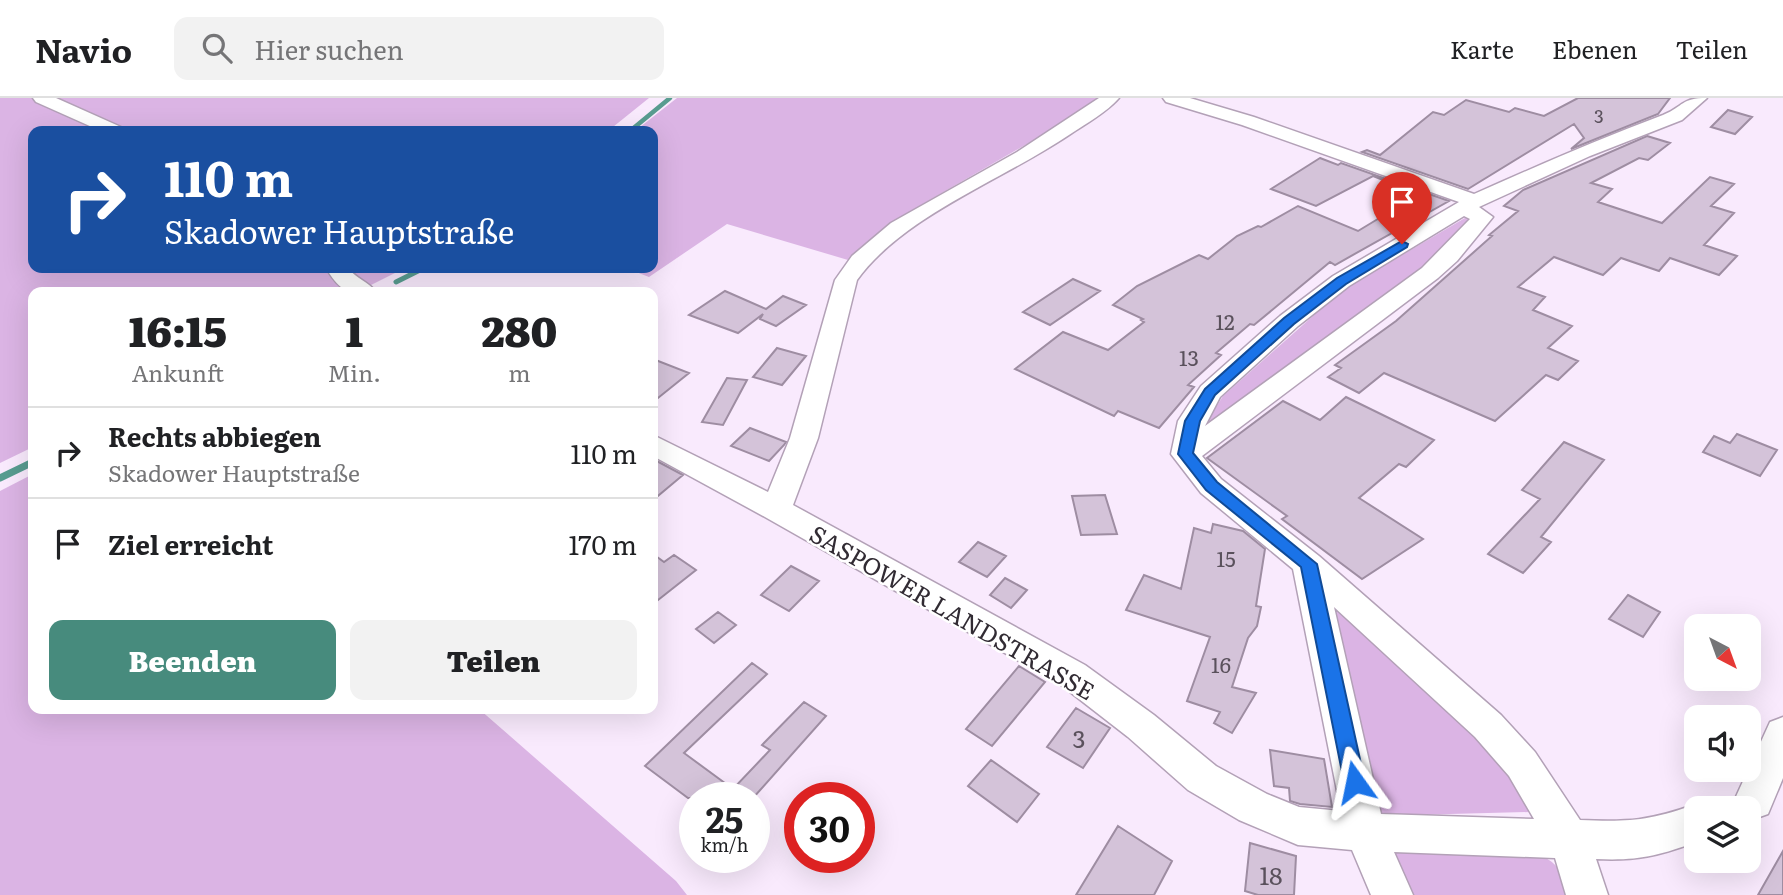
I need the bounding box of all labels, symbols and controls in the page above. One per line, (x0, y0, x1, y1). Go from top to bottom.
search box (174, 17, 664, 80)
text: Navio (35, 24, 132, 73)
icon: search (198, 29, 236, 67)
text: Hier suchen (254, 29, 404, 68)
text: Karte (1450, 31, 1514, 66)
text: Ebenen (1552, 31, 1638, 66)
text: Teilen (1676, 31, 1748, 66)
house number: 3 (1594, 102, 1604, 129)
text: 110 m (164, 139, 293, 212)
icon: right (49, 154, 140, 245)
pin (1372, 172, 1432, 244)
icon: arrive (1383, 183, 1421, 221)
text: Skadower Hauptstraße (164, 206, 514, 254)
text: 16:15 (129, 298, 227, 360)
text: 1 (345, 298, 363, 360)
text: 280 (482, 298, 557, 360)
house number: 12 (1215, 305, 1235, 336)
house number: 13 (1179, 341, 1199, 372)
text: Ankunft (132, 355, 224, 389)
text: Min. (328, 355, 381, 389)
text: m (508, 355, 531, 389)
text: Rechts abbiegen (108, 416, 321, 455)
text: 110 m (570, 433, 637, 472)
icon: right (49, 434, 87, 472)
text: Skadower Hauptstraße (108, 455, 360, 489)
street label: SASPOWER LANDSTRASSE (804, 515, 1102, 707)
text: Ziel erreicht (108, 524, 273, 563)
text: 170 m (569, 524, 637, 563)
icon: arrive (49, 525, 87, 563)
house number: 15 (1216, 542, 1236, 573)
north arrow (1684, 614, 1760, 691)
map controls (1684, 614, 1761, 873)
button: Beenden (49, 620, 336, 700)
button: Teilen (350, 620, 637, 700)
house number: 16 (1211, 648, 1231, 679)
button: sound (1684, 705, 1761, 782)
house number: 3 (1072, 720, 1086, 755)
position arrow (1318, 745, 1392, 819)
speed limit sign: 30 (784, 782, 875, 873)
text: 25 (706, 792, 743, 844)
button: layers (1684, 796, 1761, 873)
text: km/h (701, 831, 748, 858)
house number: 18 (1260, 857, 1283, 892)

